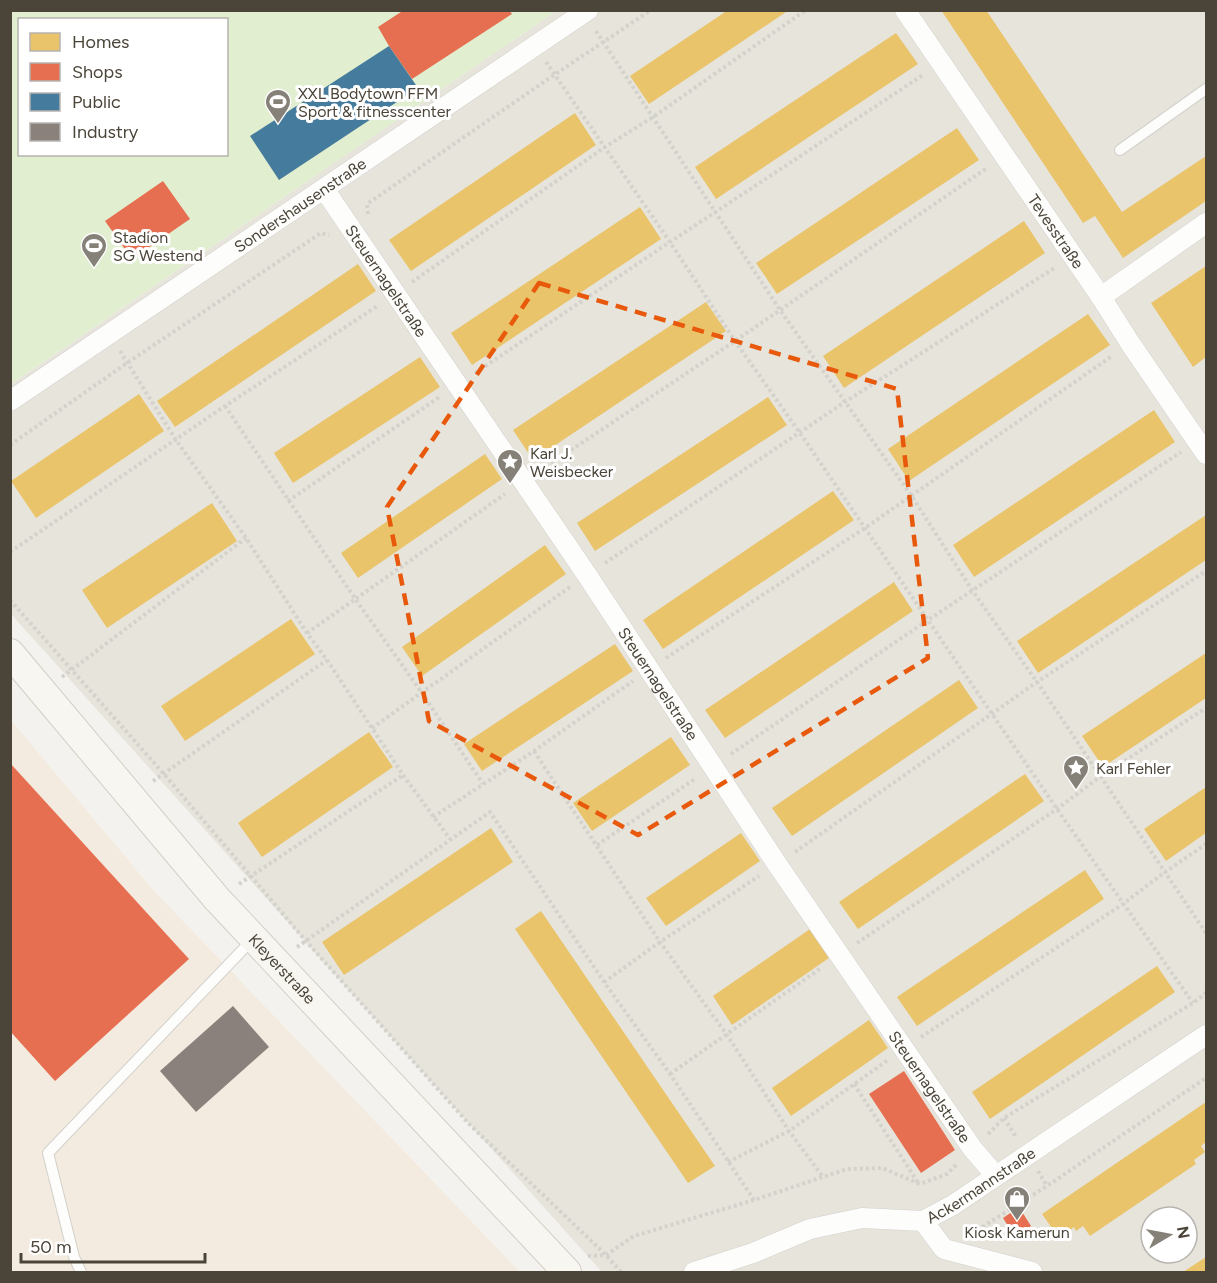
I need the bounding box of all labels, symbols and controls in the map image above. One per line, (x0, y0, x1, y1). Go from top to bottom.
legend (18, 18, 228, 156)
text: Homes (72, 31, 130, 53)
text: Shops (72, 61, 123, 83)
place label: XXL Bodytown FFM Sport & fitnesscenter (298, 84, 452, 121)
sports icon: XXL Bodytown FFM Sport & fitnesscenter (263, 87, 293, 125)
text: Public (72, 91, 121, 113)
text: Industry (72, 121, 139, 143)
street label: Sondershausenstraße (231, 154, 370, 257)
street label: Tevesstraße (1024, 191, 1088, 273)
street label: Steuernagelstraße (341, 221, 431, 341)
place label: Stadion SG Westend (113, 228, 203, 265)
sports icon: Stadion SG Westend (79, 231, 109, 269)
place label: Karl J. Weisbecker (530, 444, 614, 481)
place icon: Karl J. Weisbecker (495, 447, 525, 485)
street label: Steuernagelstraße (614, 624, 702, 744)
place icon: Karl Fehler (1061, 753, 1091, 791)
place label: Karl Fehler (1096, 759, 1171, 778)
street label: Kleyerstraße (245, 930, 320, 1008)
street label: Steuernagelstraße (884, 1027, 975, 1147)
street label: Ackermannstraße (923, 1143, 1039, 1227)
shop icon: Kiosk Kamerun (1002, 1184, 1032, 1222)
north arrow (1139, 1205, 1199, 1265)
place label: Kiosk Kamerun (964, 1223, 1070, 1242)
text: N (1173, 1225, 1194, 1240)
scale bar (21, 1226, 206, 1264)
text: 50 m (30, 1236, 72, 1258)

